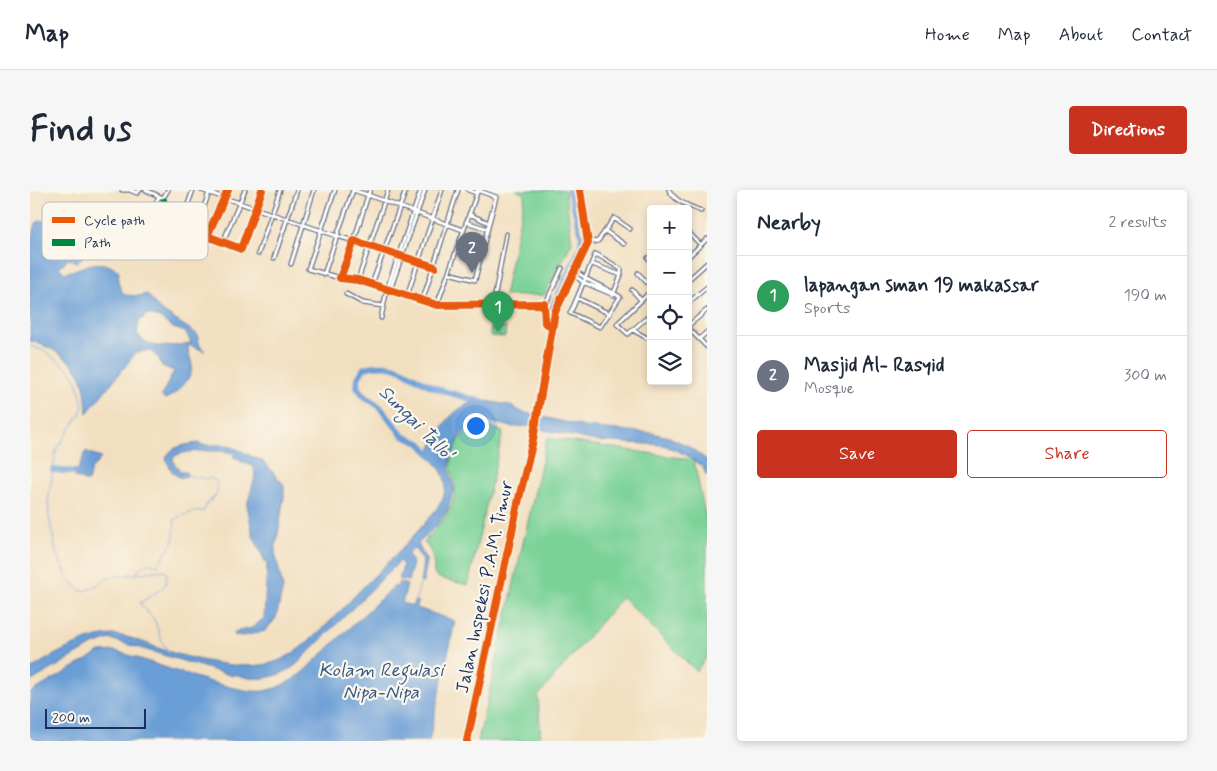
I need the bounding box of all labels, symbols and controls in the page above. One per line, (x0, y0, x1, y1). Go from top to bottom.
text: Map (25, 19, 69, 50)
text: Home (925, 23, 970, 47)
text: Map (998, 23, 1031, 47)
text: About (1059, 23, 1103, 47)
text: Contact (1131, 23, 1192, 47)
button: Directions (1069, 106, 1187, 154)
text: Find us (30, 107, 132, 153)
legend (42, 202, 208, 260)
map controls (647, 205, 692, 385)
button: + (647, 205, 692, 250)
text: Nearby (757, 209, 821, 237)
text: Cycle path (84, 212, 145, 230)
text: 2 results (1109, 212, 1167, 233)
pin: 2 (456, 232, 488, 273)
text: Path (84, 234, 111, 252)
button: − (647, 250, 692, 295)
text: lapangan sman 19 makassar (804, 273, 1039, 298)
text: 1 (769, 285, 777, 306)
text: 190 m (1124, 285, 1167, 306)
pin: 1 (482, 291, 514, 332)
button: locate (647, 295, 692, 340)
text: Sports (804, 298, 850, 319)
button: layers (647, 340, 692, 385)
text: Masjid Al- Rasyid (804, 353, 944, 378)
text: 2 (769, 365, 777, 386)
text: 300 m (1124, 365, 1167, 386)
text: Mosque (804, 378, 854, 399)
water label: Sungai Tallo' (372, 380, 461, 469)
your location (463, 413, 489, 439)
button: Save (757, 430, 957, 478)
button: Share (967, 430, 1167, 478)
street label: Jalan Inspeksi P.A.M. Timur (451, 478, 519, 695)
water label: Kolam Regulasi Nipa-Nipa (318, 658, 446, 705)
scale bar (45, 706, 146, 729)
text: 200 m (52, 709, 90, 727)

